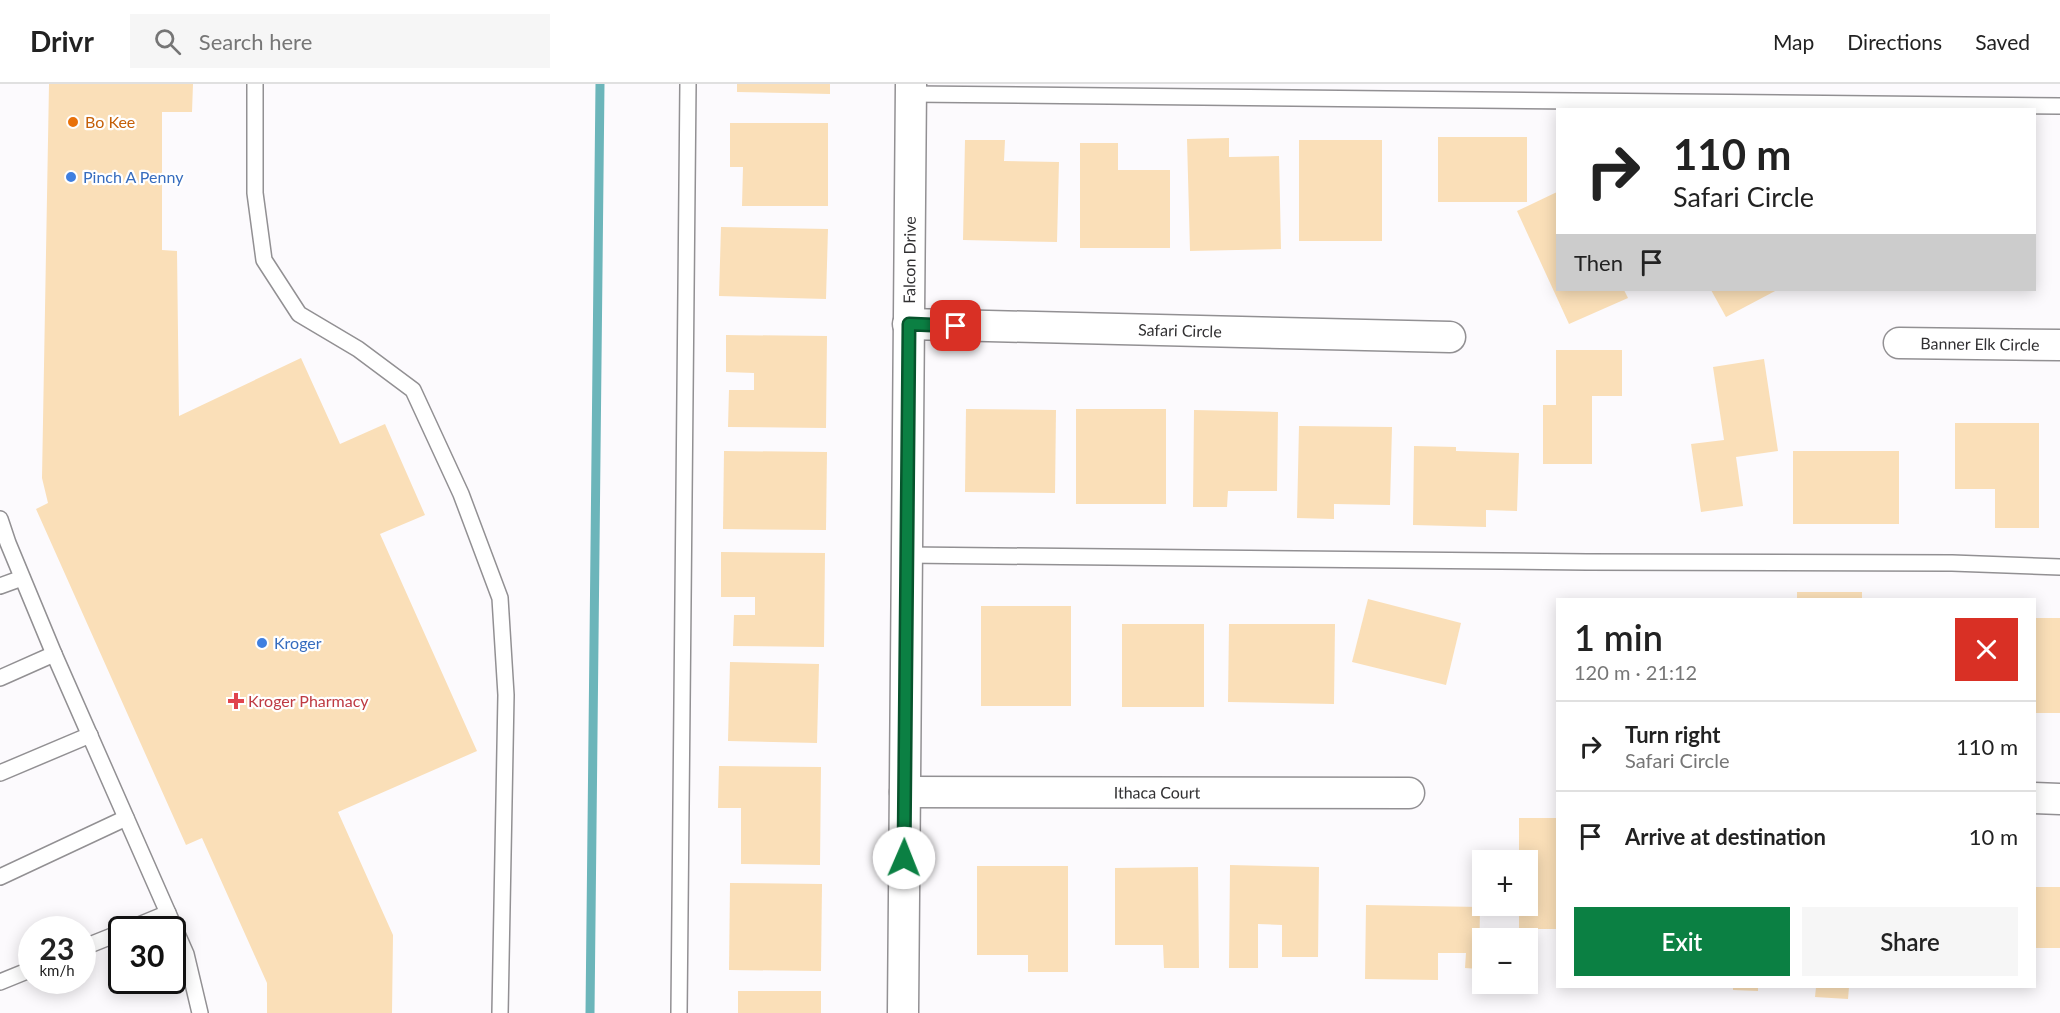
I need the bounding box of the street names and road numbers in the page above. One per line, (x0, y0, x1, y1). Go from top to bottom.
street label: Falcon Drive (899, 216, 919, 304)
street label: Safari Circle (1138, 320, 1222, 341)
street label: Banner Elk Circle (1920, 333, 2040, 354)
street label: Ithaca Court (1114, 782, 1201, 802)

